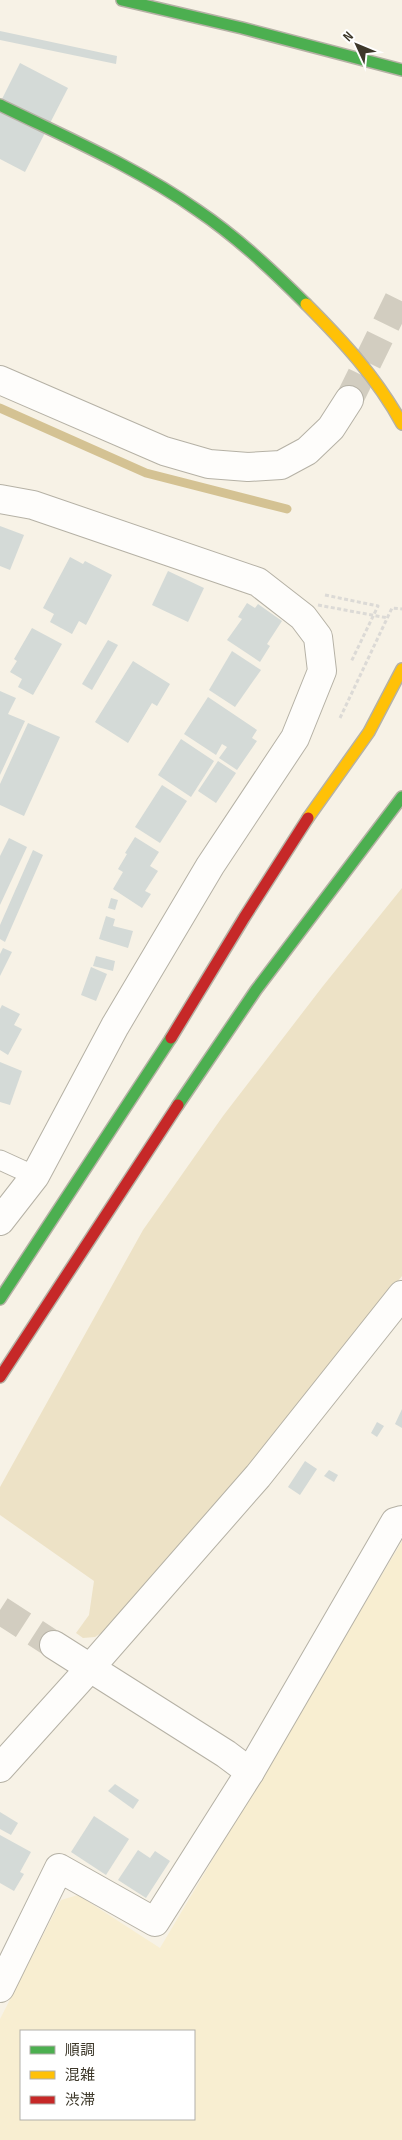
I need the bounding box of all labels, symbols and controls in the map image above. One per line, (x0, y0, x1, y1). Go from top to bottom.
north arrow (332, 20, 382, 70)
text: N (339, 28, 357, 45)
legend (20, 2030, 195, 2120)
text: 順調 (65, 2041, 95, 2060)
text: 混雑 (65, 2066, 95, 2085)
text: 渋滞 (65, 2091, 95, 2110)

